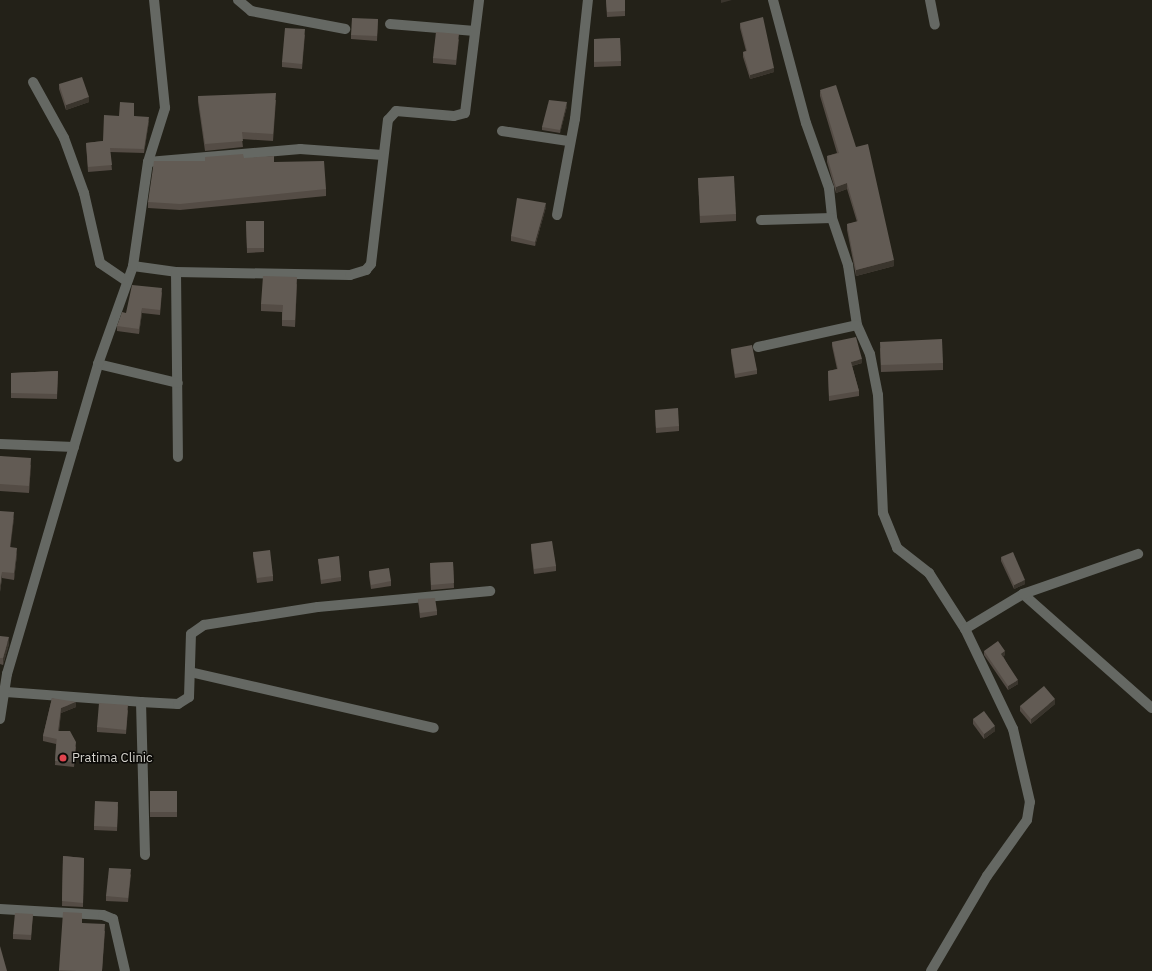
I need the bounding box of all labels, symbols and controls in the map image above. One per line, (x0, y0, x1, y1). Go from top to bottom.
place label: Pratima Clinic (72, 750, 153, 766)
marker: Pratima Clinic (57, 752, 69, 764)

